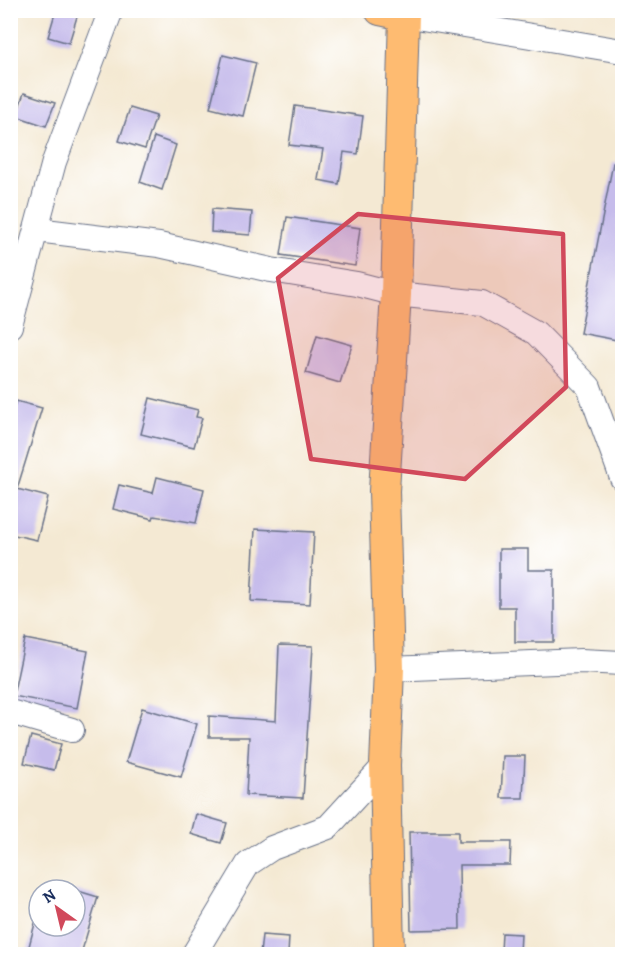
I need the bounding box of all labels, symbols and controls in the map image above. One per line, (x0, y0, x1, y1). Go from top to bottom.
north arrow (27, 878, 87, 938)
text: N (38, 884, 60, 909)

